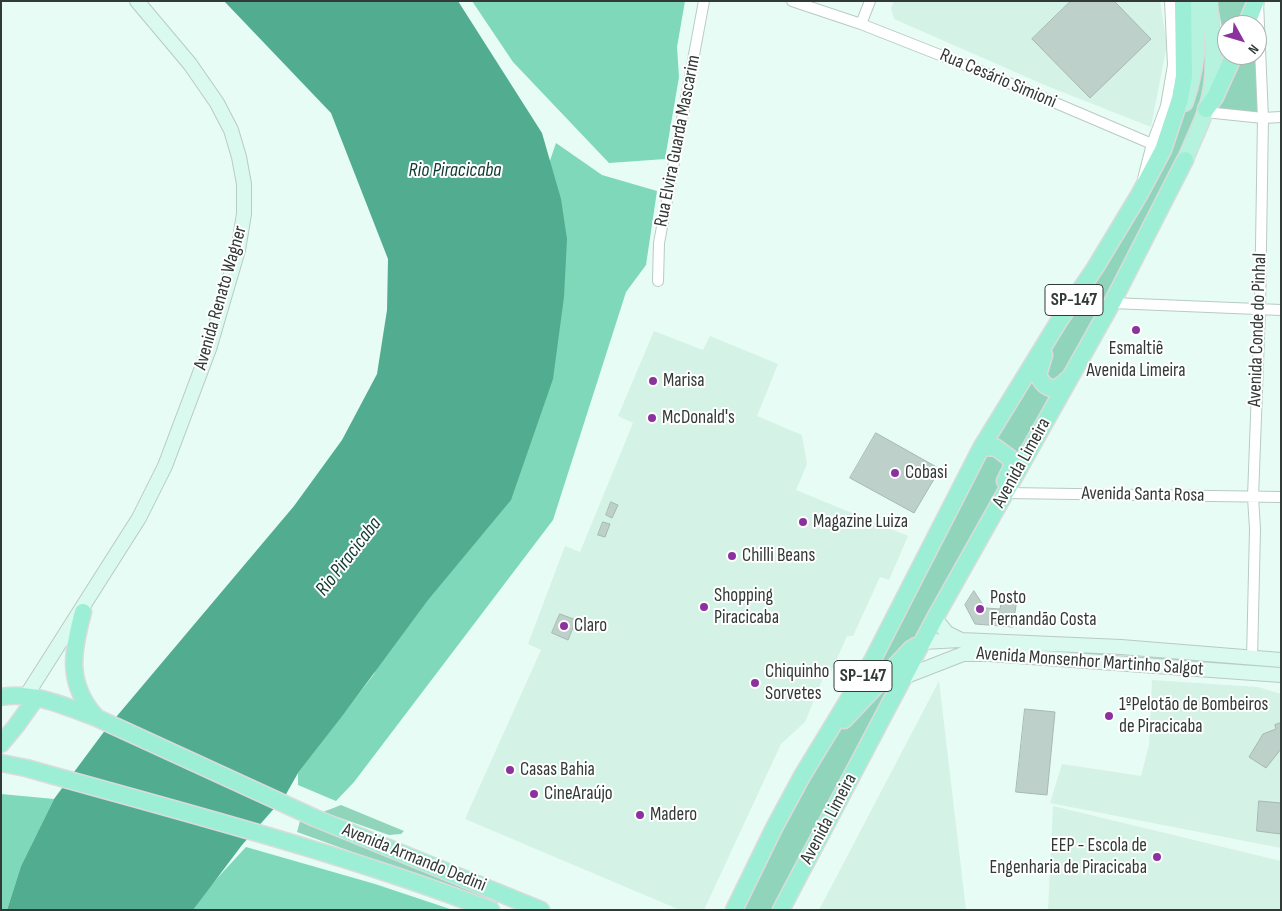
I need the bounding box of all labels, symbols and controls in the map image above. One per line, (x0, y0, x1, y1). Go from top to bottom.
north arrow (1217, 15, 1267, 65)
text: N (1244, 41, 1262, 57)
street label: Rua Cesário Simioni (936, 44, 1060, 114)
street label: Rua Elvira Guarda Mascarim (650, 53, 706, 229)
water label: Rio Piracicaba (409, 159, 501, 183)
street label: Avenida Renato Wagner (190, 223, 252, 373)
street label: Avenida Conde do Pinhal (1244, 253, 1272, 407)
road number: SP-147 (1045, 284, 1103, 316)
marker: Esmaltiê Avenida Limeira (1130, 324, 1142, 336)
place label: Esmaltiê Avenida Limeira (1086, 338, 1186, 382)
place label: Marisa (663, 370, 705, 392)
marker: Marisa (647, 375, 659, 387)
place label: McDonald's (662, 407, 735, 429)
marker: McDonald's (646, 412, 658, 424)
street label: Avenida Limeira (988, 414, 1056, 512)
place label: Cobasi (905, 462, 947, 484)
marker: Cobasi (889, 467, 901, 479)
street label: Avenida Santa Rosa (1081, 483, 1205, 507)
place label: Magazine Luiza (813, 511, 908, 533)
water label: Rio Piracicaba (311, 513, 387, 601)
marker: Magazine Luiza (797, 516, 809, 528)
place label: Chilli Beans (742, 545, 815, 567)
marker: Chilli Beans (726, 550, 738, 562)
place label: Shopping Piracicaba (714, 585, 779, 629)
place label: Posto Fernandão Costa (990, 587, 1097, 631)
marker: Shopping Piracicaba (698, 601, 710, 613)
marker: Posto Fernandão Costa (974, 603, 986, 615)
place label: Claro (574, 615, 607, 637)
marker: Claro (558, 620, 570, 632)
street label: Avenida Monsenhor Martinho Salgot (975, 643, 1205, 681)
road number: SP-147 (834, 660, 892, 691)
place label: Chiquinho Sorvetes (765, 661, 829, 705)
marker: Chiquinho Sorvetes (749, 677, 761, 689)
place label: 1ºPelotão de Bombeiros de Piracicaba (1119, 694, 1268, 738)
marker: 1ºPelotão de Bombeiros de Piracicaba (1103, 710, 1115, 722)
place label: Casas Bahia (520, 759, 595, 781)
marker: Casas Bahia (504, 764, 516, 776)
street label: Avenida Limeira (796, 770, 862, 868)
place label: CineAraújo (544, 783, 613, 805)
marker: CineAraújo (528, 788, 540, 800)
place label: Madero (650, 804, 697, 826)
marker: Madero (634, 809, 646, 821)
street label: Avenida Armando Dedini (339, 819, 489, 897)
place label: EEP - Escola de Engenharia de Piracicaba (989, 835, 1147, 879)
marker: EEP - Escola de Engenharia de Piracicaba (1151, 851, 1163, 863)

